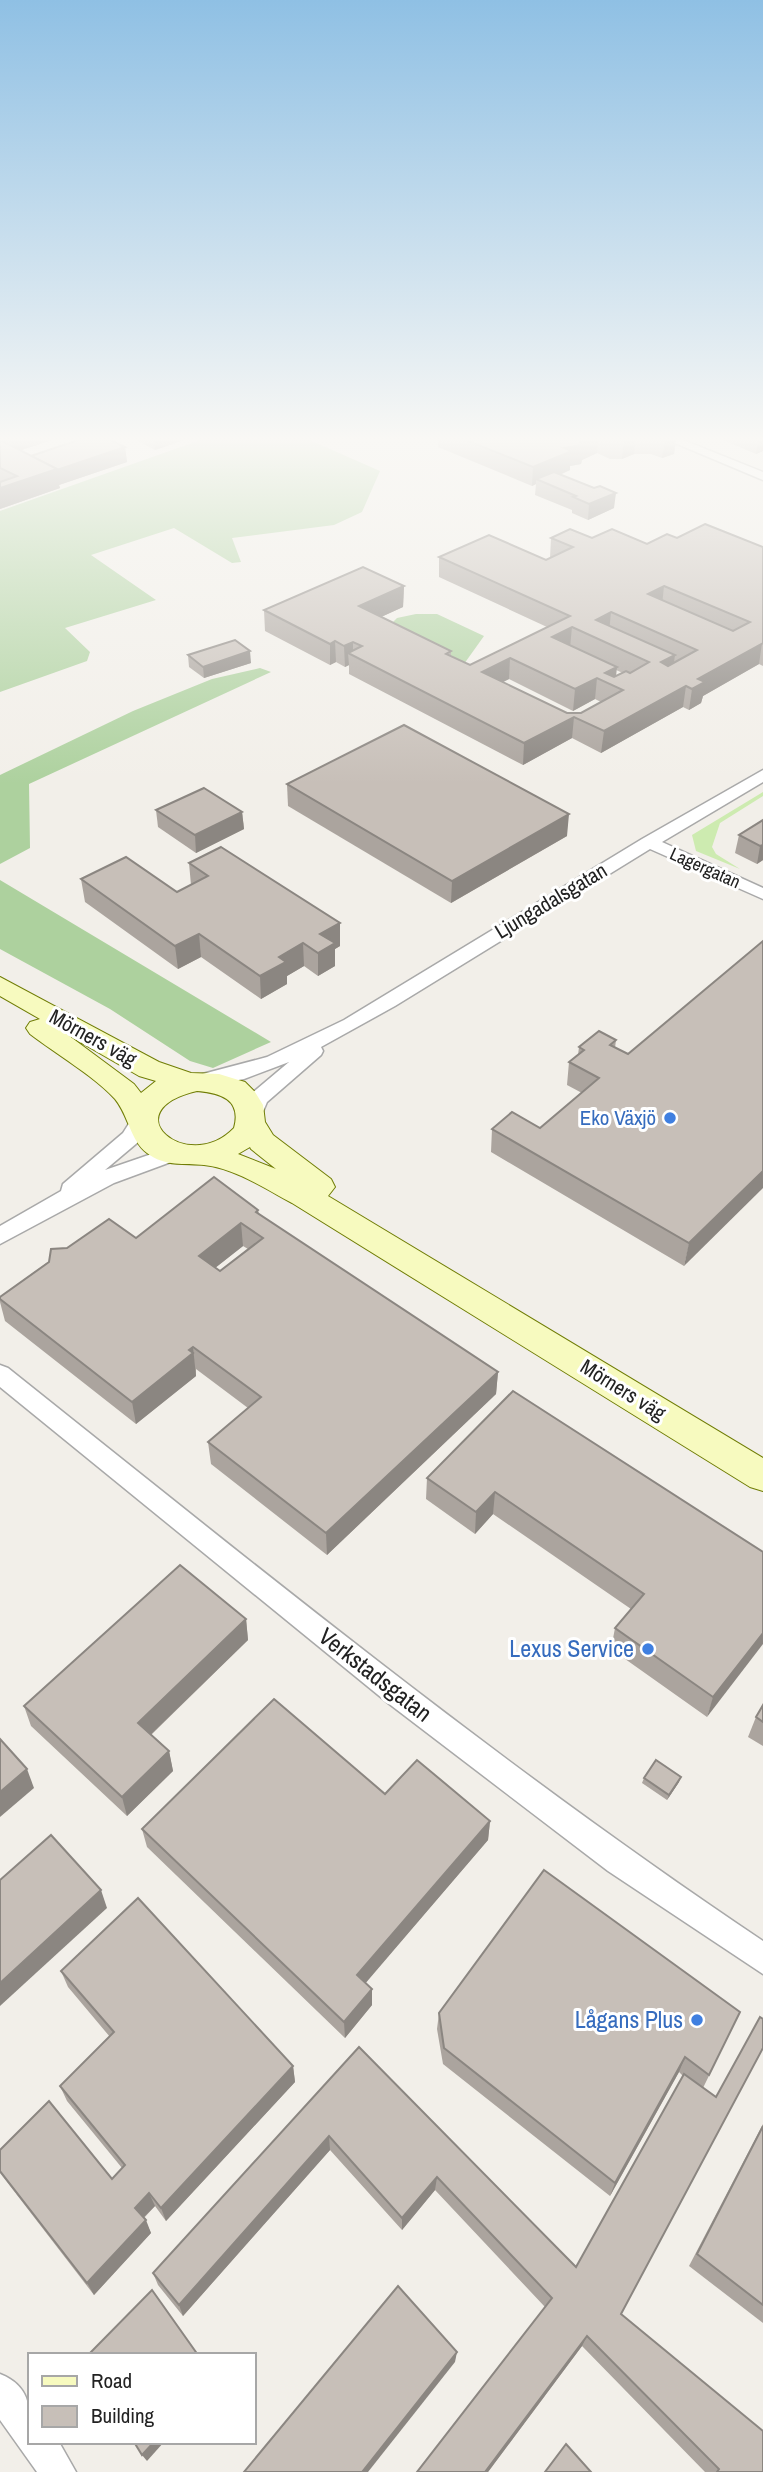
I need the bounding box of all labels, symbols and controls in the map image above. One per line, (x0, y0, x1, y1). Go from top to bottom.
street label: Lagergatan (666, 841, 744, 894)
street label: Ljungadalsgatan (489, 856, 612, 946)
street label: Mörners väg (44, 1002, 142, 1074)
place label: Eko Växjö (580, 1103, 656, 1132)
marker: Eko Växjö (662, 1110, 678, 1126)
street label: Mörners väg (575, 1352, 672, 1427)
street label: Verkstadsgatan (312, 1620, 439, 1729)
place label: Lexus Service (509, 1632, 634, 1664)
marker: Lexus Service (640, 1641, 656, 1657)
place label: Lågans Plus (575, 2003, 683, 2035)
marker: Lågans Plus (689, 2012, 705, 2028)
legend (28, 2353, 256, 2444)
text: Road (91, 2366, 132, 2395)
text: Building (91, 2401, 155, 2430)

